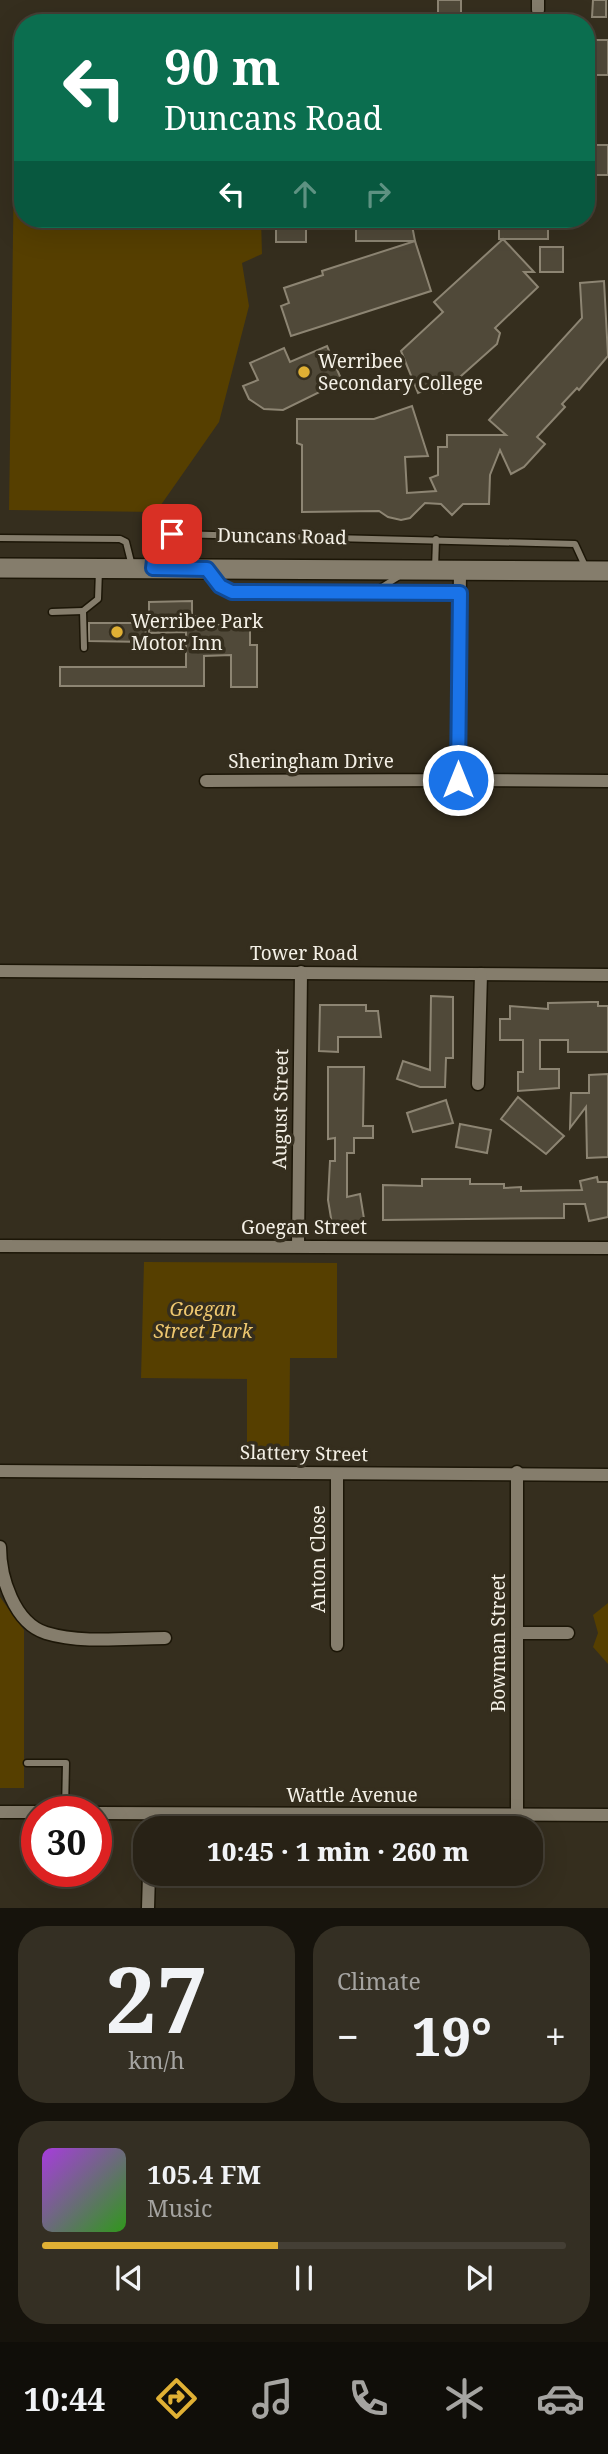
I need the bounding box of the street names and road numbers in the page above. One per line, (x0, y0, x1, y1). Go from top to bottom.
street label: Duncans Road (217, 522, 347, 550)
street label: Sheringham Drive (228, 748, 394, 774)
street label: Tower Road (250, 940, 358, 966)
street label: August Street (266, 1048, 294, 1169)
street label: Goegan Street (241, 1214, 367, 1240)
street label: Slattery Street (240, 1439, 369, 1467)
street label: Anton Close (305, 1505, 331, 1613)
street label: Bowman Street (485, 1573, 511, 1712)
street label: Wattle Avenue (286, 1782, 418, 1808)

